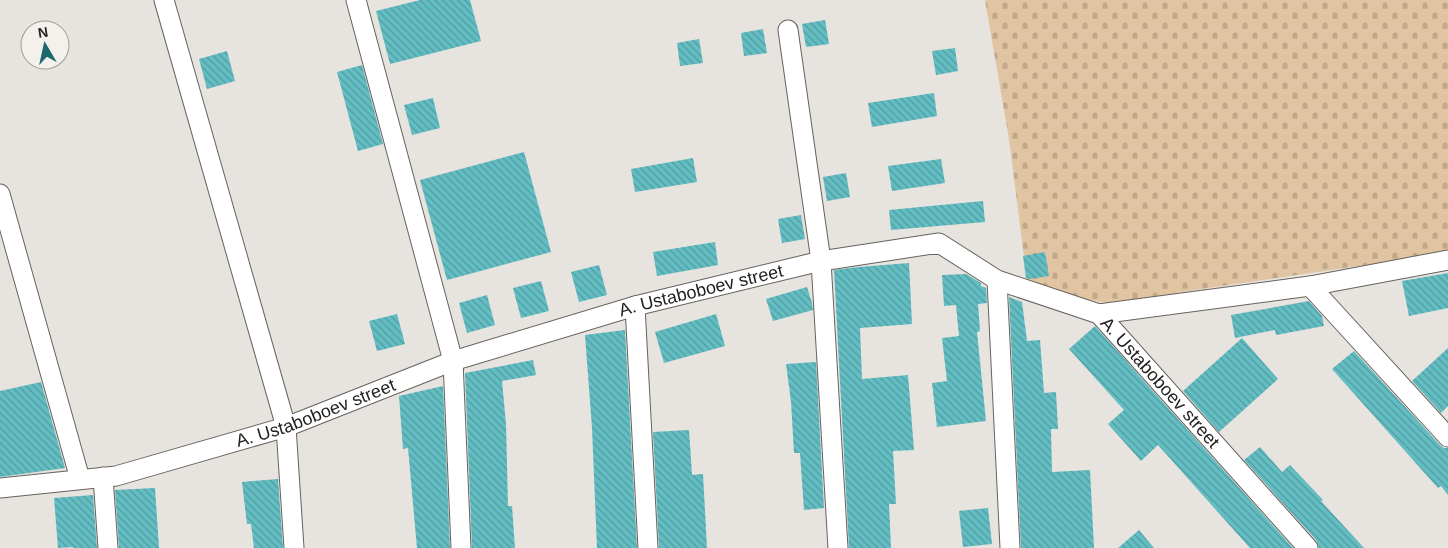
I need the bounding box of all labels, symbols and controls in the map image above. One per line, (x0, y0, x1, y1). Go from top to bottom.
north arrow (20, 20, 70, 70)
text: N (37, 23, 49, 41)
street label: A. Ustaboboev street (616, 261, 785, 320)
street label: A. Ustaboboev street (1097, 313, 1224, 452)
street label: A. Ustaboboev street (234, 375, 398, 451)

